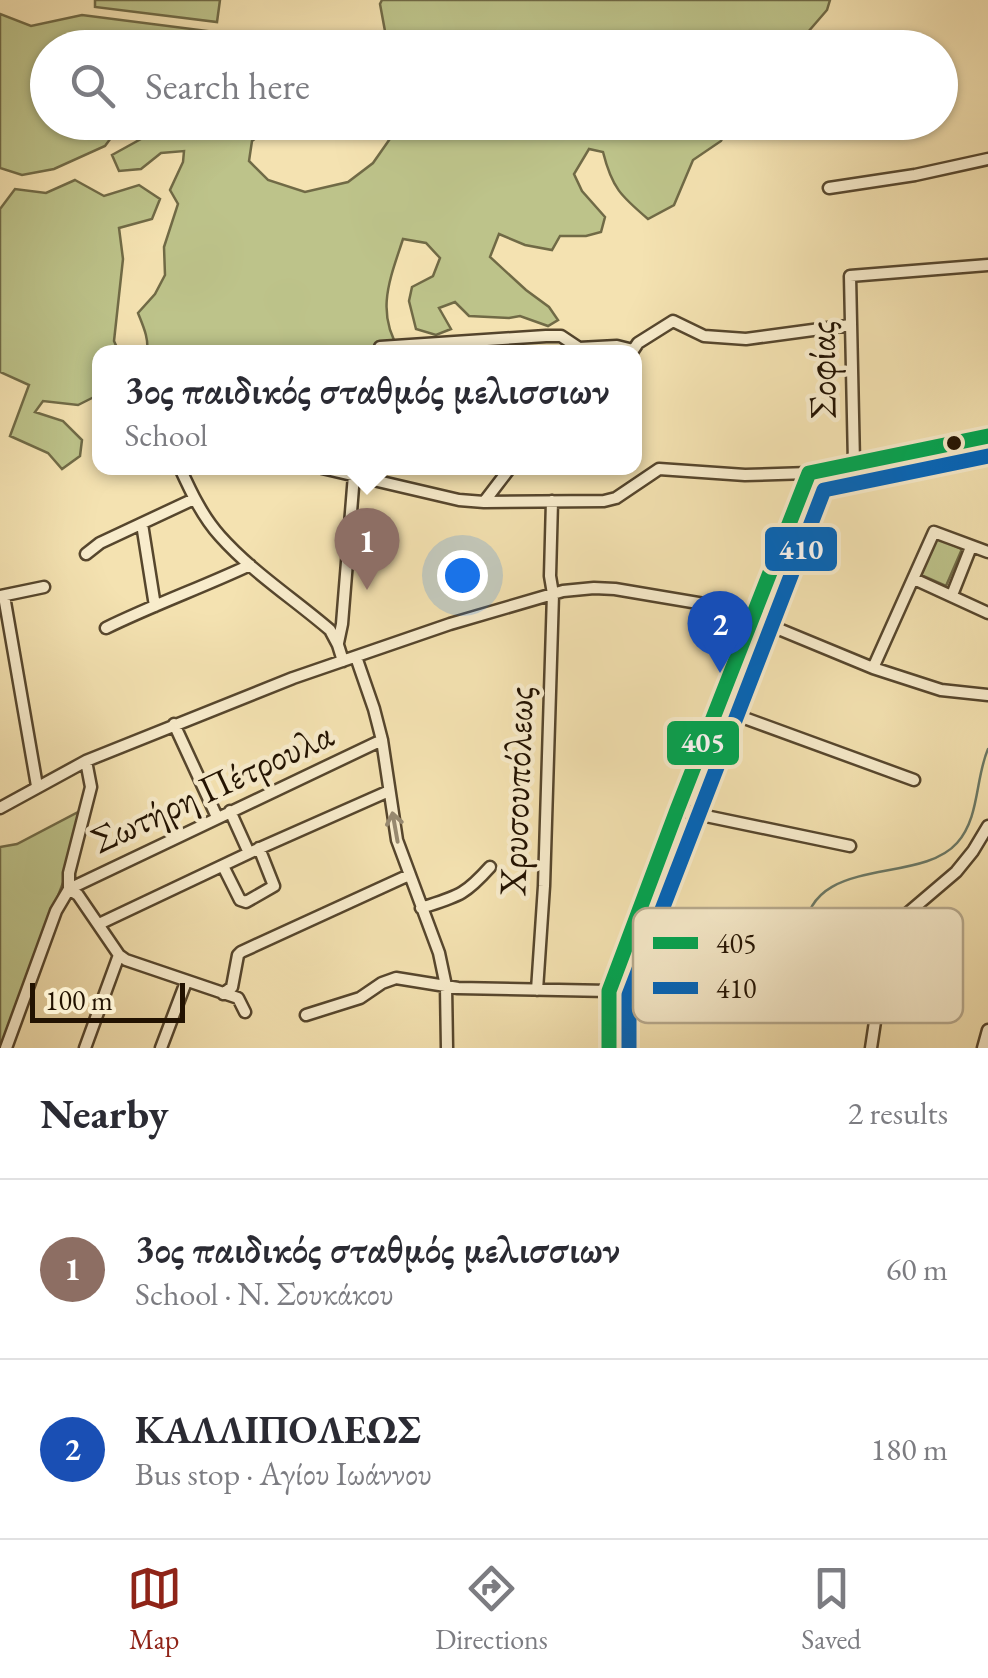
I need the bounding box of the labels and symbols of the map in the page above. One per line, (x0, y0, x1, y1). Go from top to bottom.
street label: Σοφίας (796, 321, 847, 419)
unlabelled marker (944, 433, 964, 453)
pin: 1 (334, 508, 400, 590)
line badge: 410 (763, 525, 839, 573)
text: 410 (779, 531, 823, 567)
your location (437, 550, 488, 601)
pin: 2 (688, 590, 752, 673)
street label: Χρυσουπόλεως (487, 685, 544, 897)
street label: Σωτήρη Πέτρουλα (83, 709, 341, 864)
line badge: 405 (665, 719, 741, 767)
text: 405 (681, 724, 725, 760)
one-way arrow (385, 812, 404, 844)
legend (633, 908, 963, 1023)
text: 405 (716, 925, 756, 961)
text: 410 (716, 970, 756, 1006)
scale bar (30, 978, 185, 1023)

